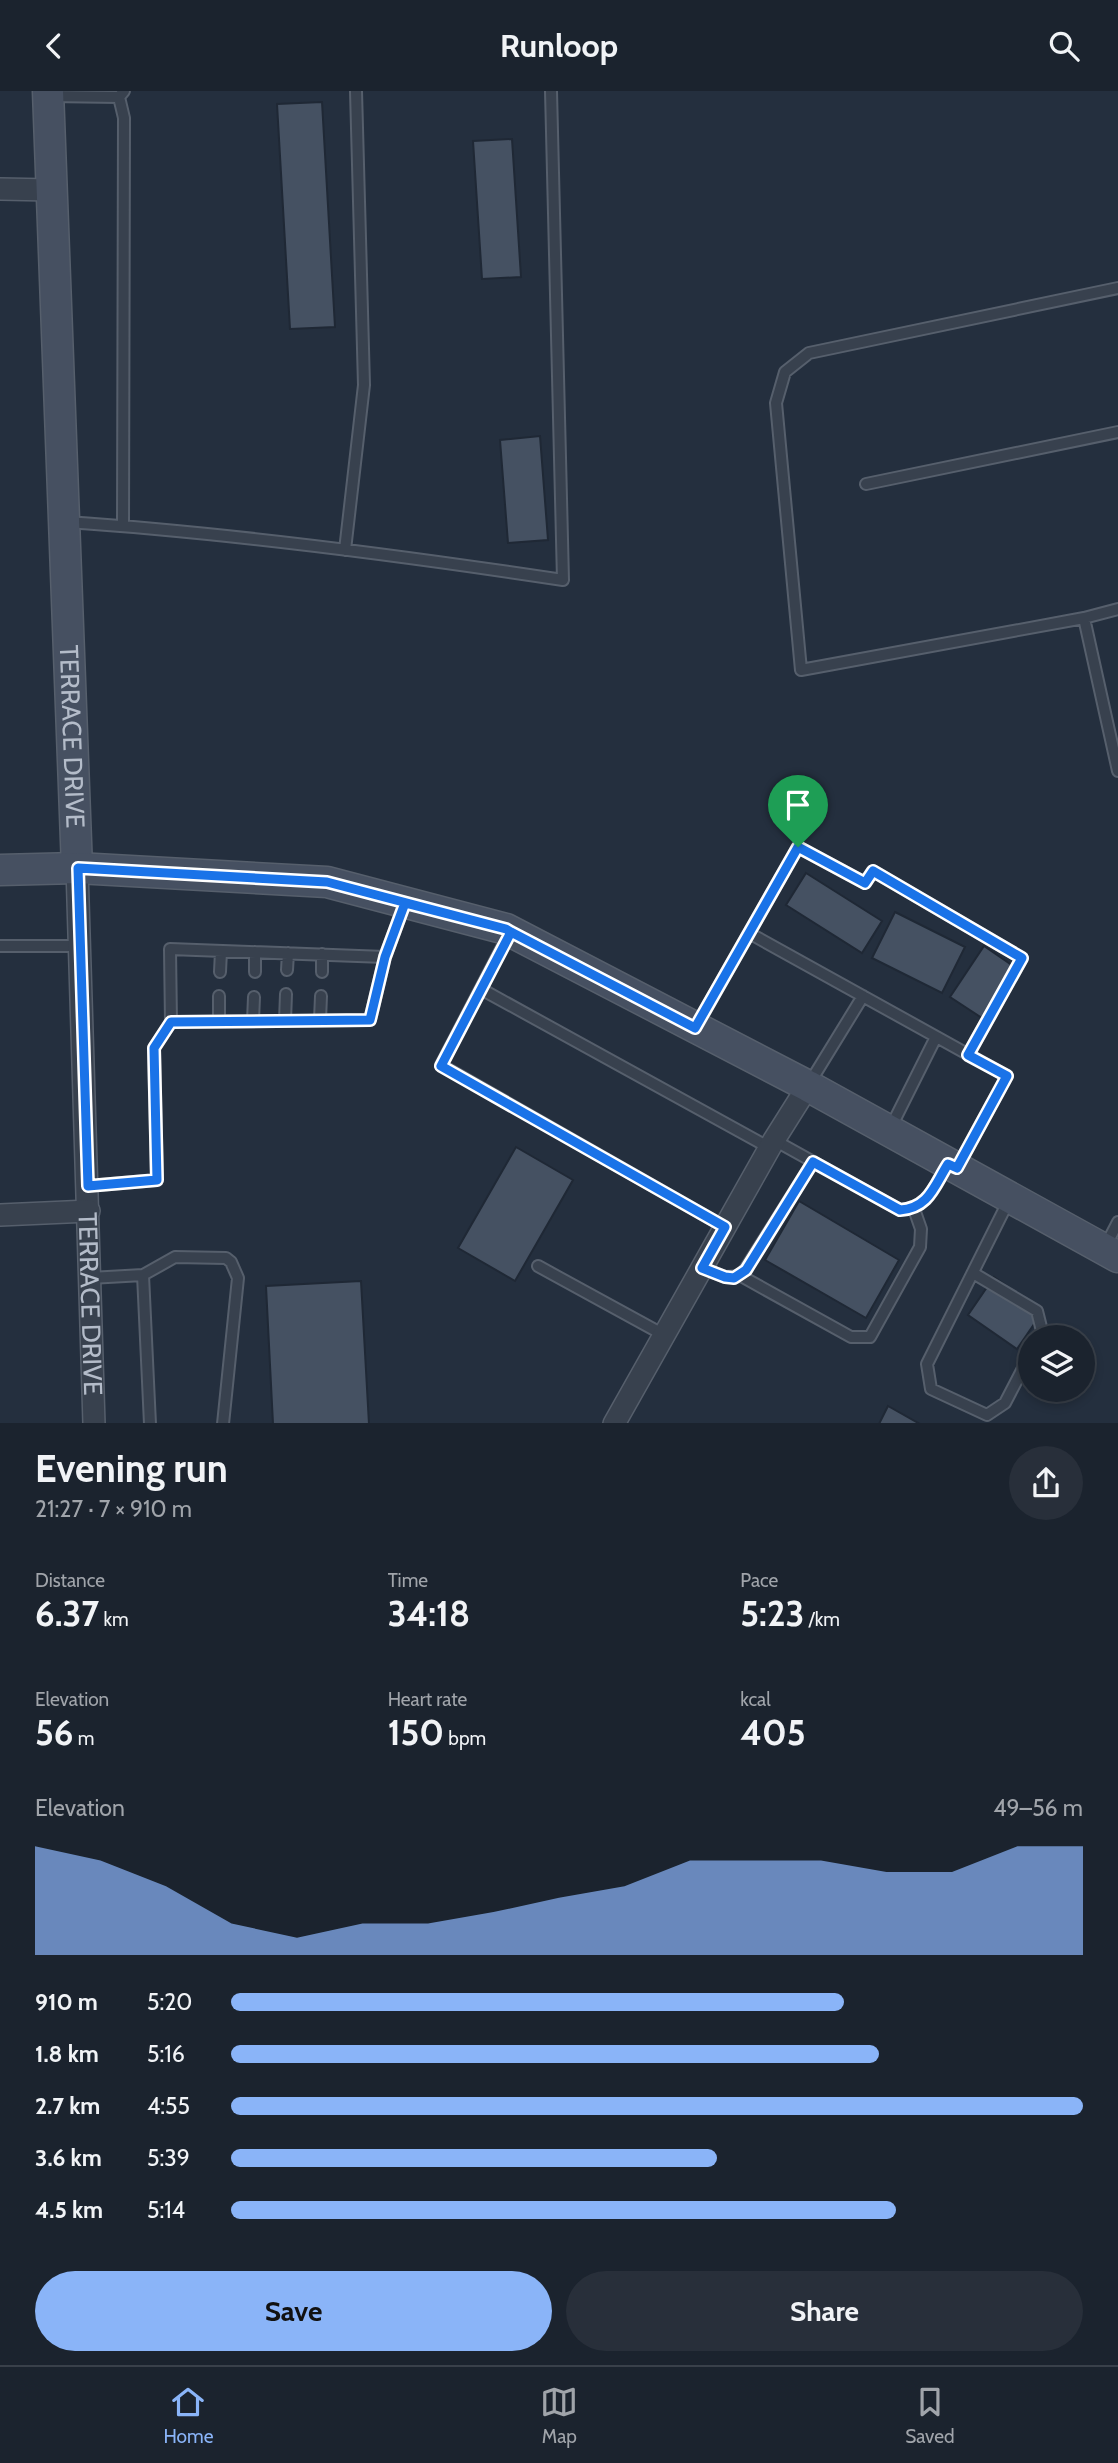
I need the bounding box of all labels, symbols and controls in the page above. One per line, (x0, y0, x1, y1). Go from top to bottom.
text: Runloop (500, 26, 618, 65)
icon: back (35, 27, 73, 65)
icon: search (1045, 27, 1083, 65)
street label: TERRACE DRIVE (53, 644, 91, 829)
pin (768, 775, 828, 847)
icon: arrive (779, 786, 817, 824)
street label: TERRACE DRIVE (72, 1212, 109, 1396)
map controls (1018, 1325, 1095, 1402)
button: layers (1018, 1325, 1095, 1402)
text: Evening run (35, 1445, 228, 1492)
button: share (1009, 1446, 1083, 1520)
text: 21:27 · 7 × 910 m (35, 1495, 192, 1523)
text: Distance (35, 1569, 105, 1592)
text: Time (388, 1569, 428, 1592)
text: Pace (740, 1569, 778, 1592)
text: 6.37 (35, 1592, 99, 1635)
text: 34:18 (388, 1592, 470, 1635)
text: 5:23 (740, 1592, 804, 1635)
text: km (99, 1608, 129, 1631)
text: /km (804, 1608, 840, 1631)
text: Elevation (35, 1688, 109, 1711)
text: Heart rate (388, 1688, 467, 1711)
text: kcal (740, 1688, 771, 1711)
text: 56 (35, 1711, 73, 1754)
text: 150 (388, 1711, 444, 1754)
text: 405 (740, 1711, 806, 1754)
text: m (73, 1727, 94, 1750)
text: bpm (444, 1727, 486, 1750)
text: Elevation (35, 1794, 125, 1822)
text: 49–56 m (993, 1794, 1083, 1822)
text: 910 m (35, 1988, 98, 2016)
text: 5:20 (147, 1988, 192, 2016)
text: 1.8 km (35, 2040, 99, 2068)
text: 5:16 (147, 2040, 185, 2068)
text: 2.7 km (35, 2092, 100, 2120)
text: 4:55 (147, 2092, 190, 2120)
text: 3.6 km (35, 2144, 102, 2172)
text: 5:39 (147, 2144, 190, 2172)
text: 4.5 km (35, 2196, 103, 2224)
text: 5:14 (147, 2196, 185, 2224)
button: Save (35, 2271, 552, 2351)
button: Share (566, 2271, 1083, 2351)
tab: Home (163, 2383, 213, 2448)
tab: Map (540, 2383, 578, 2448)
tab: Saved (905, 2383, 955, 2448)

